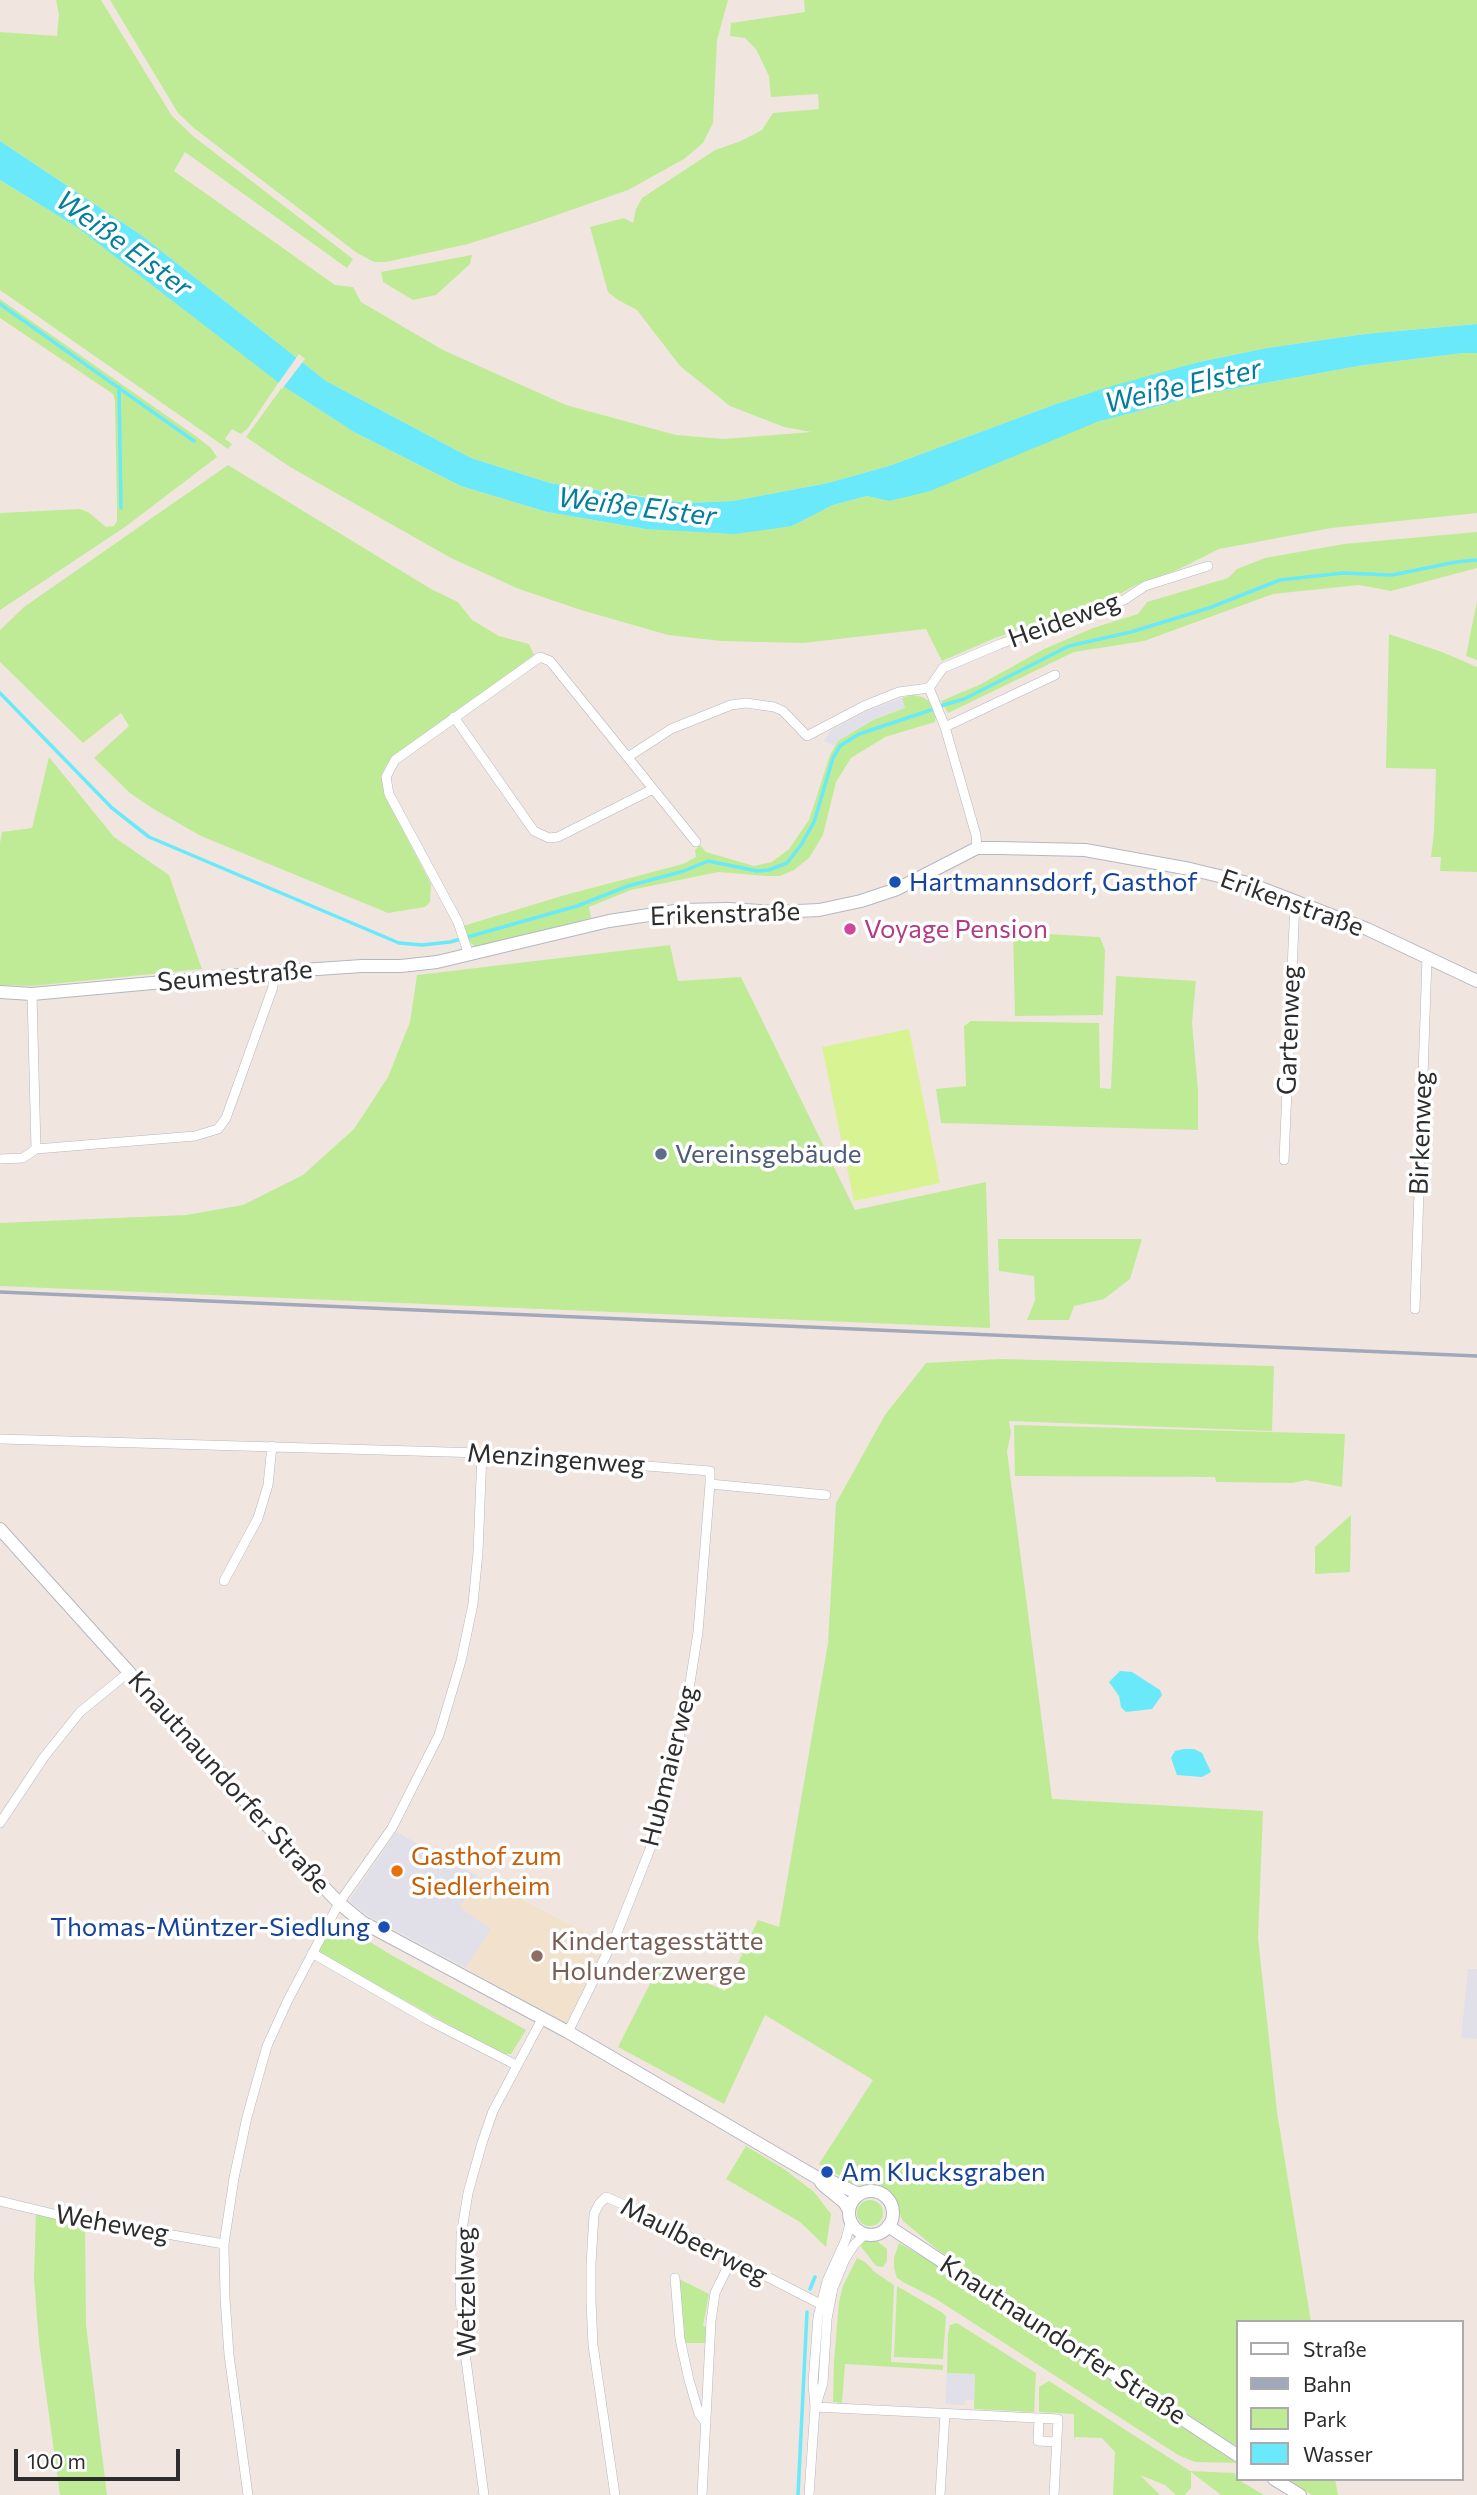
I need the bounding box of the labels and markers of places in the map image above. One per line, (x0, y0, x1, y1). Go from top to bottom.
place label: Hartmannsdorf, Gasthof (909, 866, 1197, 898)
marker: Hartmannsdorf, Gasthof (887, 874, 903, 890)
place label: Voyage Pension (864, 913, 1048, 945)
marker: Voyage Pension (842, 921, 858, 937)
place label: Vereinsgebäude (675, 1138, 861, 1170)
marker: Vereinsgebäude (653, 1146, 669, 1162)
place label: Gasthof zum Siedlerheim (411, 1840, 562, 1902)
marker: Gasthof zum Siedlerheim (389, 1863, 405, 1879)
place label: Thomas-Müntzer-Siedlung (50, 1911, 370, 1943)
marker: Thomas-Müntzer-Siedlung (376, 1919, 392, 1935)
place label: Kindertagesstätte Holunderzwerge (551, 1925, 763, 1986)
marker: Kindertagesstätte Holunderzwerge (529, 1948, 545, 1964)
place label: Am Klucksgraben (841, 2156, 1046, 2188)
marker: Am Klucksgraben (819, 2164, 835, 2180)

